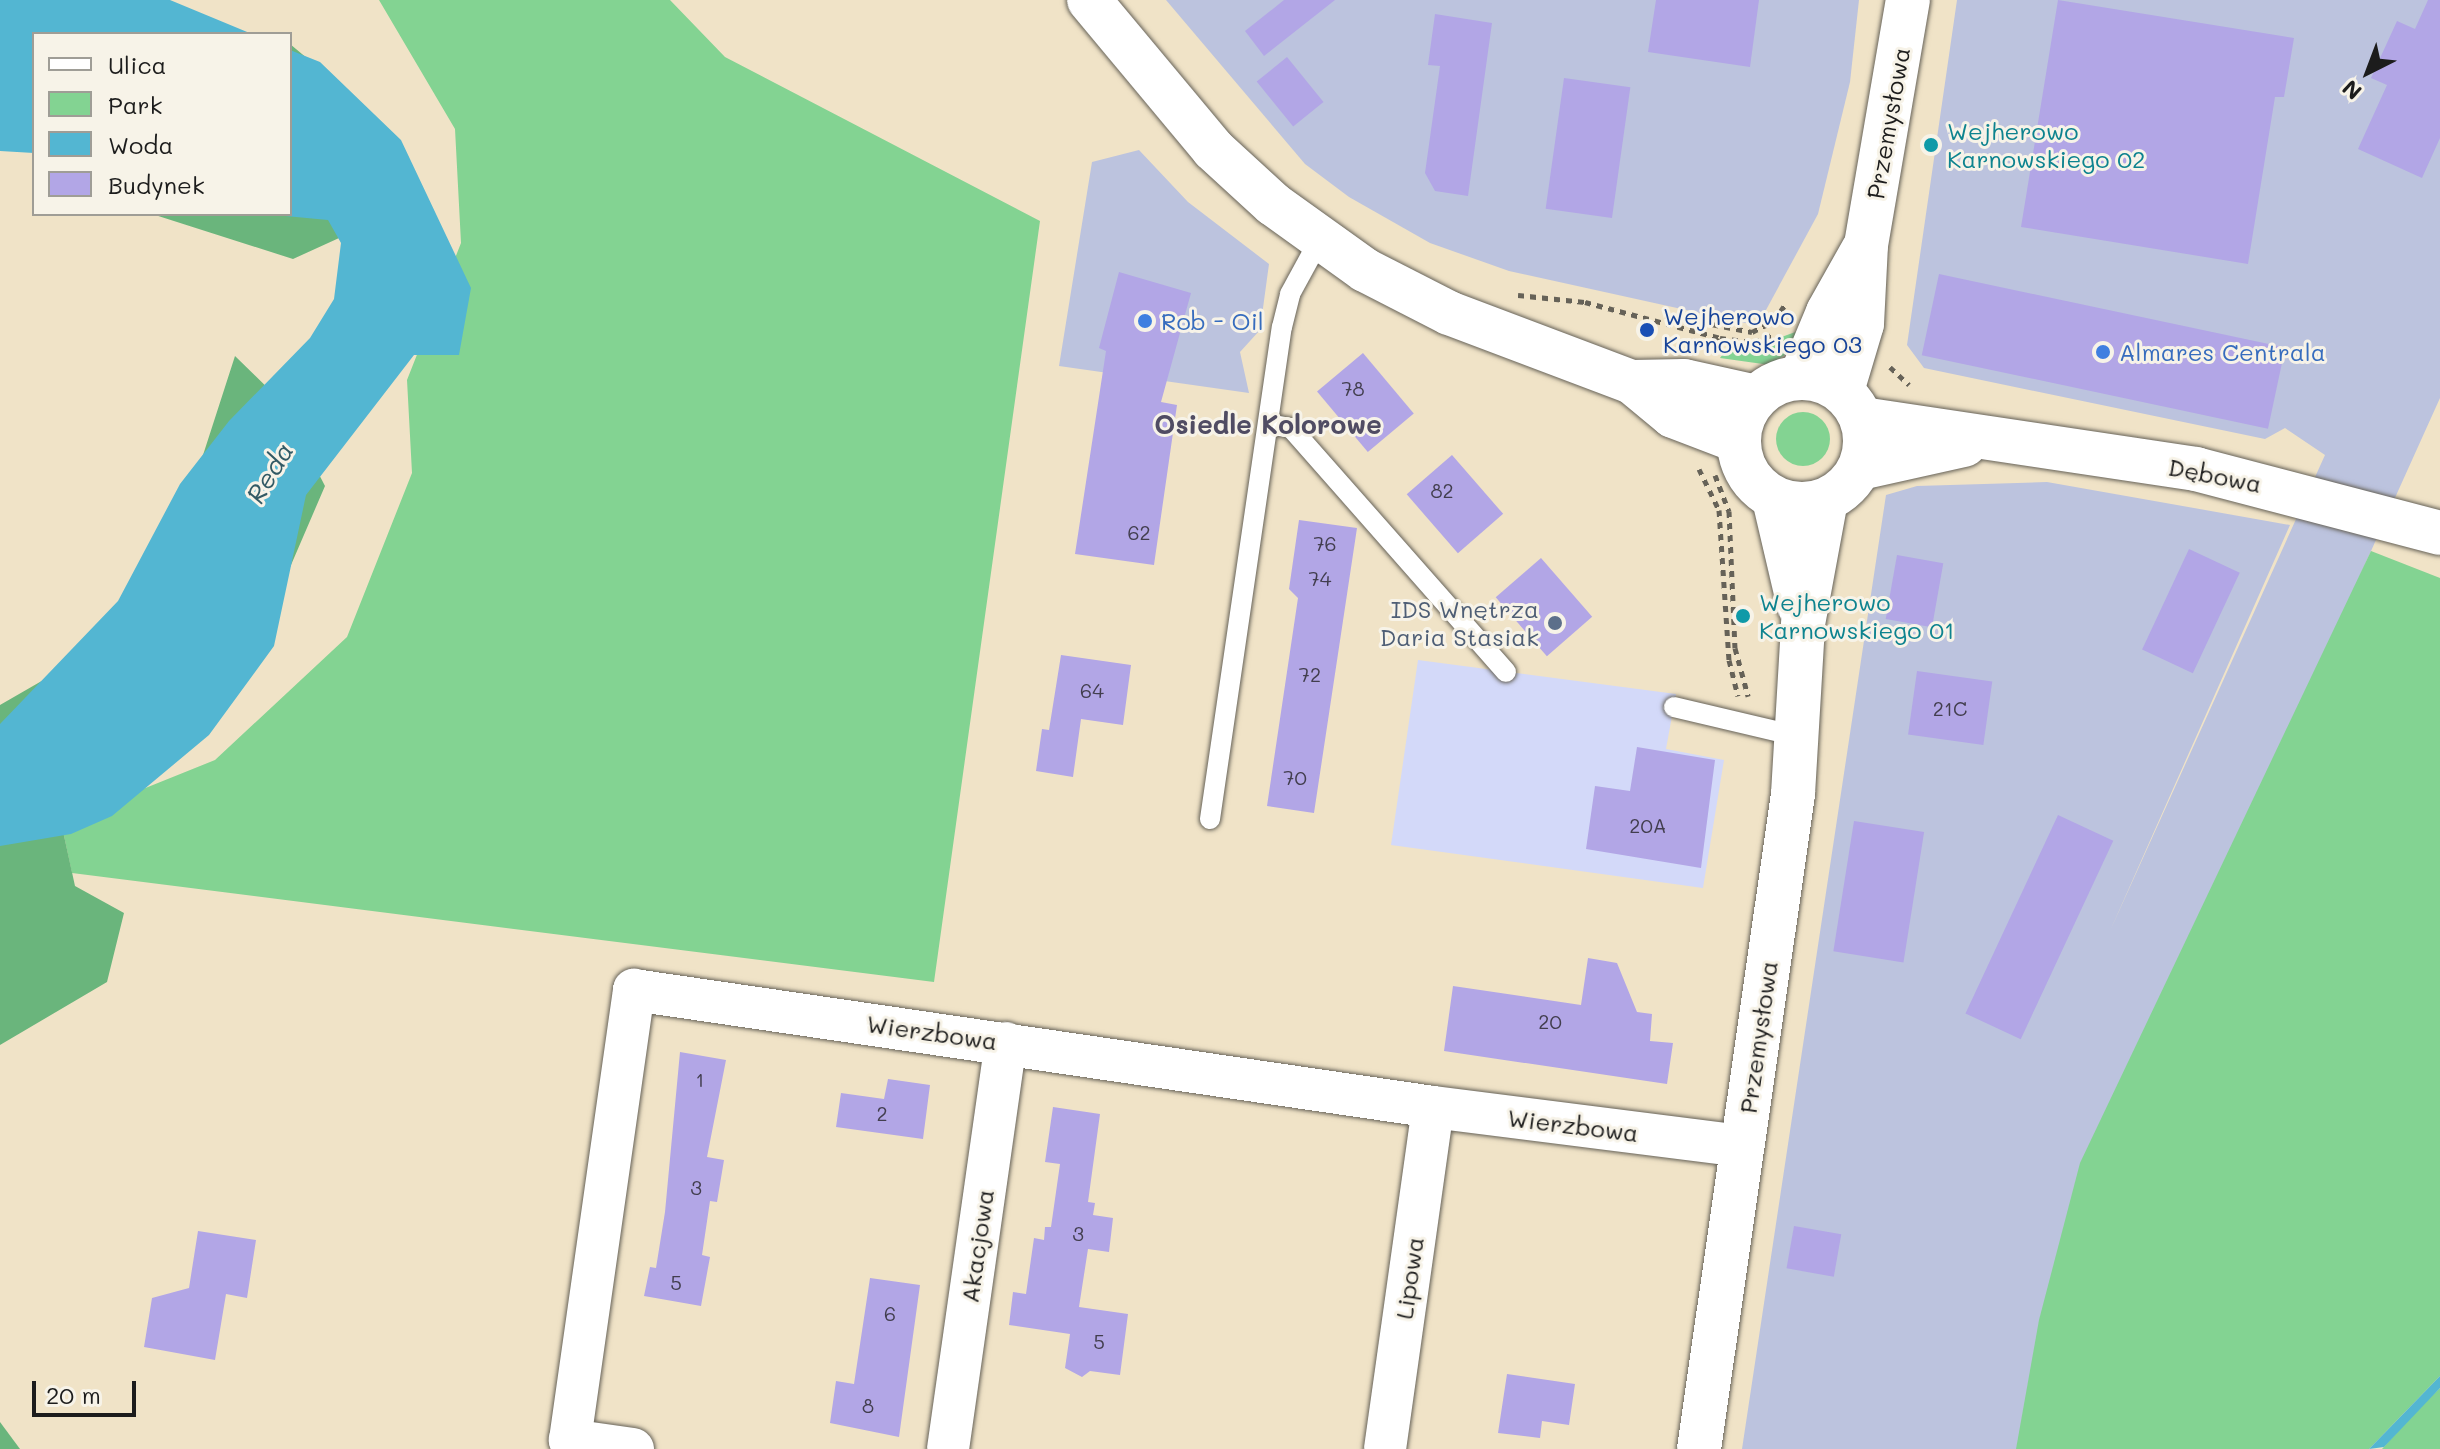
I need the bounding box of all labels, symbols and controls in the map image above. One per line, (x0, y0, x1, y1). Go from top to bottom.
legend (32, 32, 292, 216)
north arrow (2328, 32, 2408, 112)
street label: Przemysłowa (1860, 45, 1916, 201)
text: Ulica (108, 49, 166, 80)
text: N (2336, 74, 2368, 107)
text: Park (108, 89, 162, 120)
place label: Wejherowo Karnowskiego 02 (1947, 117, 2145, 173)
text: Woda (108, 129, 173, 160)
marker: Wejherowo Karnowskiego 02 (1922, 136, 1940, 154)
text: Budynek (108, 169, 205, 200)
place label: Wejherowo Karnowskiego 03 (1663, 302, 1862, 358)
place label: Rob - Oil (1161, 307, 1264, 335)
marker: Rob - Oil (1136, 312, 1154, 330)
marker: Wejherowo Karnowskiego 03 (1638, 321, 1656, 339)
place label: Almares Centrala (2119, 338, 2326, 366)
marker: Almares Centrala (2094, 343, 2112, 361)
house number: 78 (1341, 376, 1365, 400)
district label: Osiedle Kolorowe (1154, 409, 1382, 441)
water label: Reda (240, 437, 300, 509)
street label: Dębowa (2166, 452, 2264, 498)
house number: 82 (1430, 478, 1454, 502)
house number: 62 (1127, 520, 1151, 544)
house number: 76 (1313, 531, 1337, 555)
house number: 74 (1309, 566, 1331, 590)
place label: Wejherowo Karnowskiego 01 (1759, 588, 1955, 644)
place label: IDS Wnętrza Daria Stasiak (1380, 595, 1539, 651)
marker: Wejherowo Karnowskiego 01 (1734, 607, 1752, 625)
marker: IDS Wnętrza Daria Stasiak (1546, 614, 1564, 632)
house number: 72 (1299, 662, 1321, 686)
house number: 64 (1080, 678, 1104, 702)
house number: 21C (1933, 696, 1967, 720)
house number: 70 (1283, 765, 1307, 789)
house number: 20A (1629, 813, 1667, 837)
street label: Przemysłowa (1733, 959, 1783, 1115)
street label: Wierzbowa (865, 1009, 999, 1055)
house number: 20 (1538, 1009, 1562, 1033)
house number: 1 (696, 1067, 704, 1091)
house number: 2 (876, 1101, 888, 1125)
street label: Wierzbowa (1506, 1103, 1640, 1147)
house number: 3 (690, 1175, 702, 1199)
street label: Akacjowa (955, 1187, 999, 1305)
house number: 3 (1072, 1221, 1084, 1245)
street label: Lipowa (1389, 1235, 1429, 1321)
house number: 5 (670, 1270, 682, 1294)
house number: 6 (884, 1301, 896, 1325)
house number: 5 (1093, 1329, 1105, 1353)
scale bar (36, 1365, 140, 1415)
text: 20 m (46, 1379, 101, 1410)
house number: 8 (862, 1393, 874, 1417)

